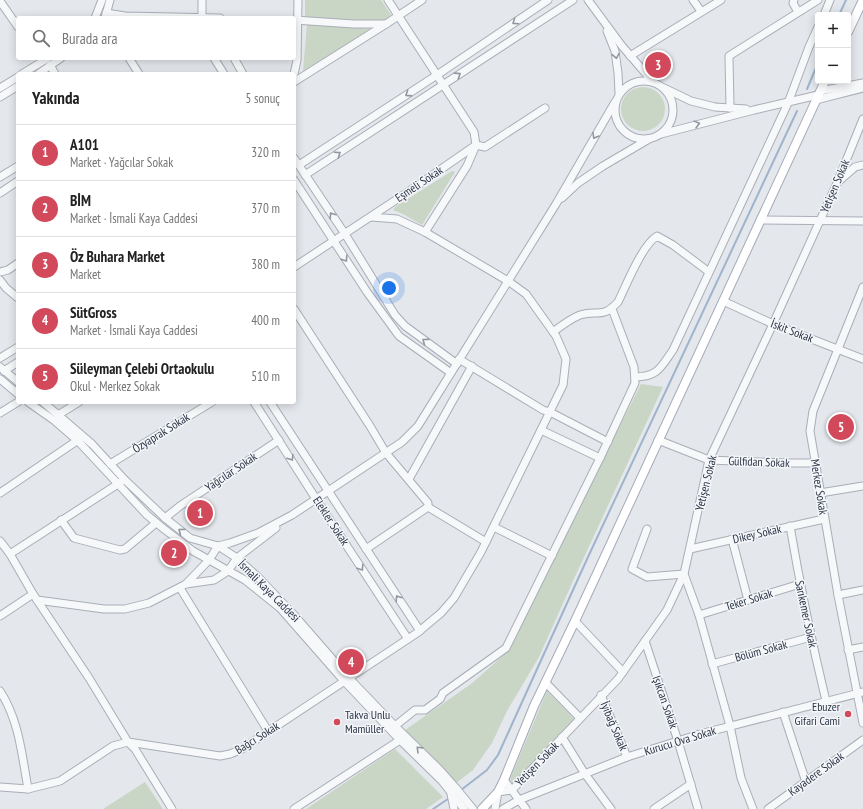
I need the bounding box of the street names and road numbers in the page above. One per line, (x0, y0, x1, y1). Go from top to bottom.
street label: Yetişen Sokak (817, 156, 853, 215)
street label: Eşmeli Sokak (392, 162, 446, 205)
street label: İskit Sokak (769, 316, 816, 346)
street label: Özyaprak Sokak (129, 409, 192, 456)
street label: Yağcılar Sokak (202, 449, 260, 494)
street label: Yetişen Sokak (691, 453, 720, 512)
street label: Gülfidan Sokak (728, 453, 790, 470)
street label: Merkez Sokak (808, 458, 831, 516)
street label: Elekler Sokak (310, 493, 353, 548)
street label: Dikey Sokak (731, 521, 783, 546)
street label: İsmali Kaya Caddesi (235, 556, 304, 625)
street label: Sarıkemer Sokak (792, 579, 821, 649)
street label: Teker Sokak (723, 585, 775, 614)
street label: Bölüm Sokak (733, 636, 789, 665)
street label: Işıkcan Sokak (649, 673, 682, 731)
street label: İyibağ Sokak (597, 699, 632, 753)
street label: Bağcı Sokak (232, 718, 282, 757)
street label: Kurucu Ova Sokak (642, 722, 718, 759)
street label: Yetişen Sokak (512, 738, 562, 789)
street label: Kayadere Sokak (785, 748, 847, 799)

